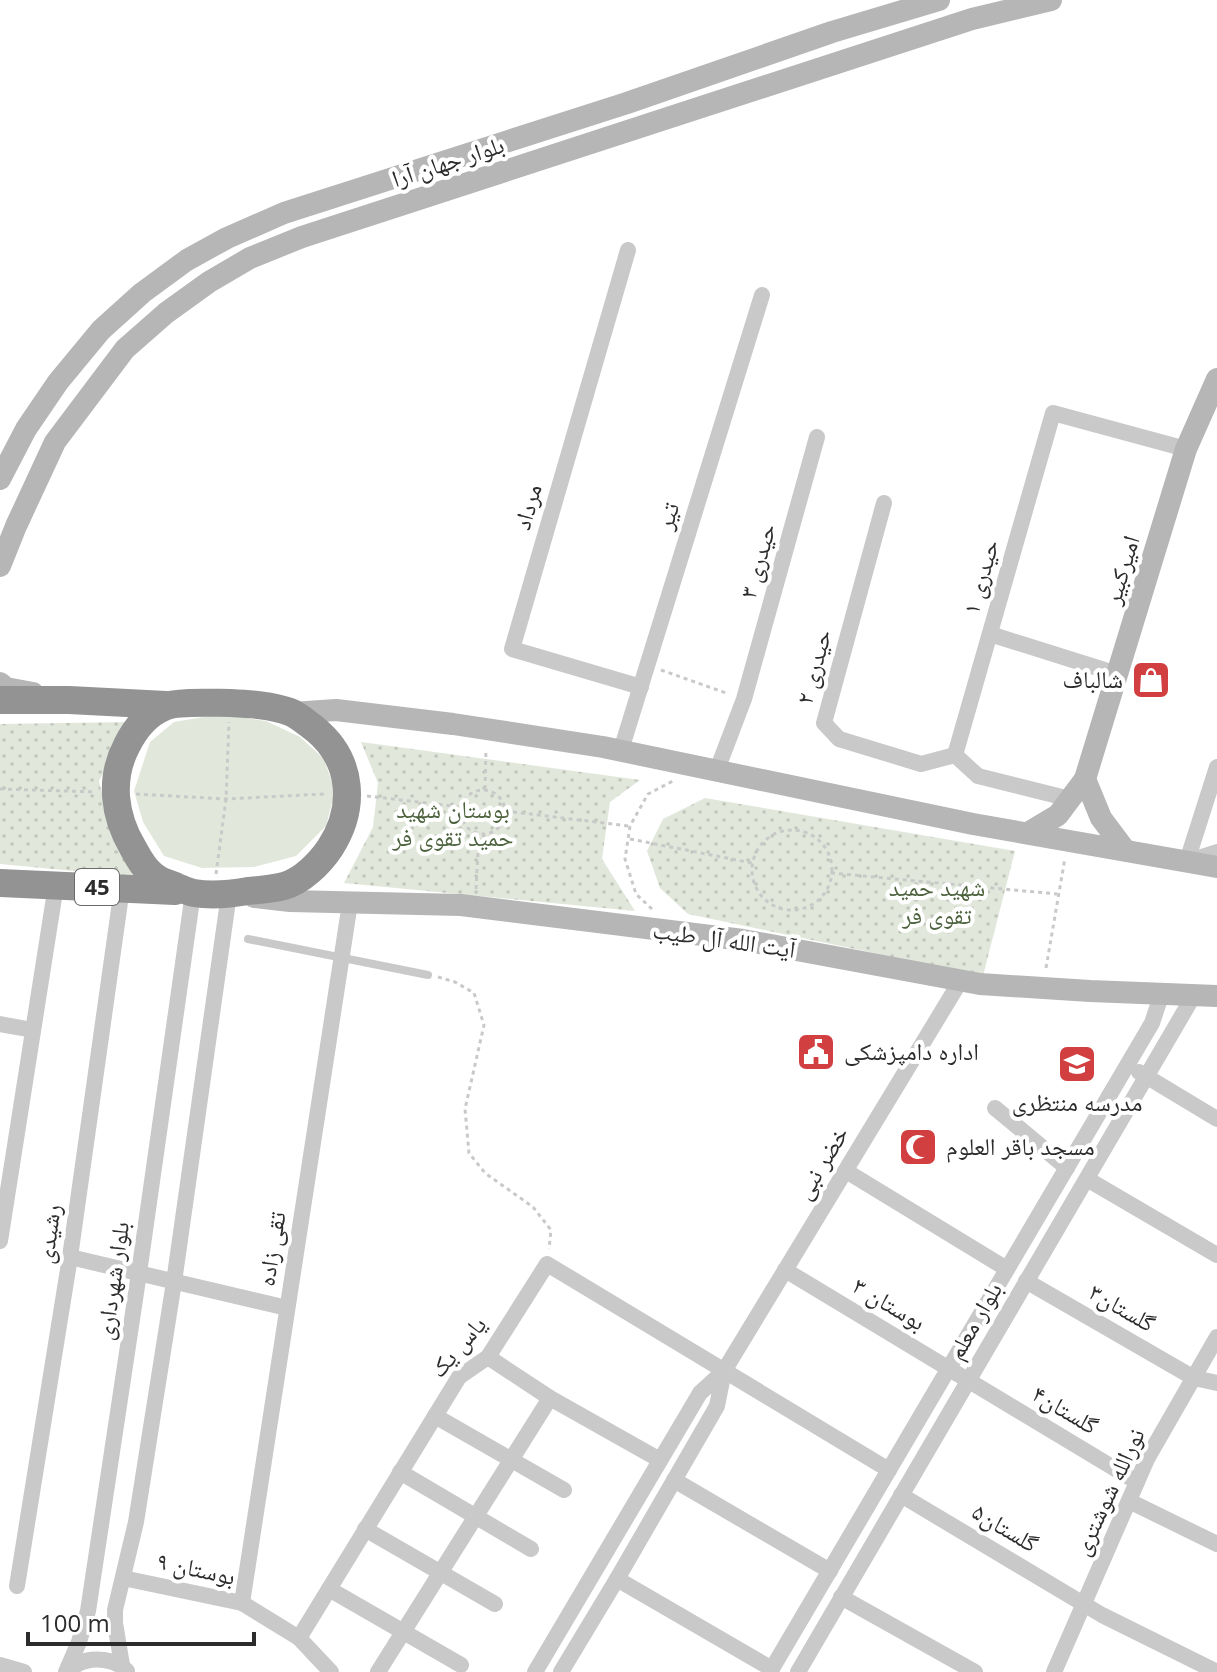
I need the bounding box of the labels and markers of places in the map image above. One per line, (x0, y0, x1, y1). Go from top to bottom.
shop icon: شالباف (1130, 659, 1172, 701)
place label: شالباف (1063, 662, 1123, 695)
public building icon: اداره دامپزشکی (795, 1031, 837, 1073)
place label: اداره دامپزشکی (844, 1034, 979, 1067)
school or university icon: مدرسه منتظری (1056, 1043, 1098, 1085)
place label: مدرسه منتظری (1012, 1085, 1142, 1118)
mosque icon: مسجد باقر العلوم (897, 1126, 939, 1168)
place label: مسجد باقر العلوم (946, 1129, 1095, 1163)

